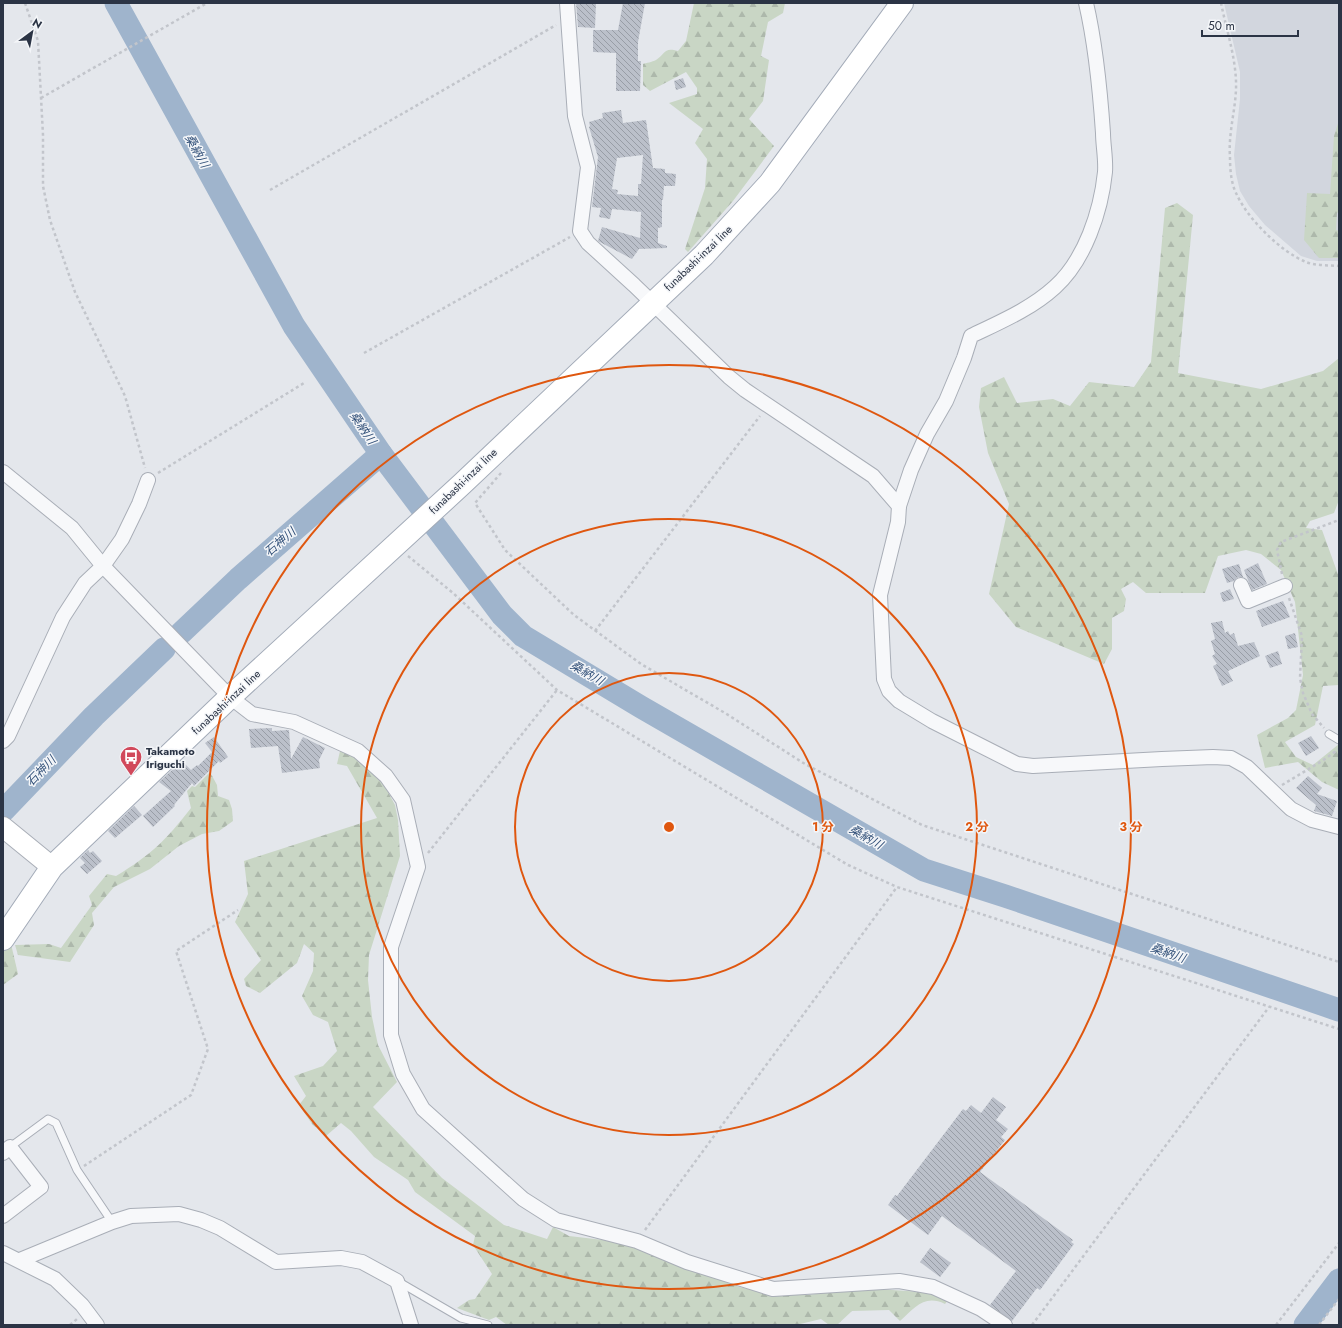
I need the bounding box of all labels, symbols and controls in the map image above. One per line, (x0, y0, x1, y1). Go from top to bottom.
north arrow (12, 12, 52, 52)
scale bar (1202, 12, 1298, 38)
text: N (29, 14, 45, 33)
text: 50 m (1208, 17, 1235, 35)
water label: 桑納川 (180, 131, 215, 173)
street label: funabashi-inzai line (660, 221, 736, 295)
water label: 桑納川 (345, 408, 382, 450)
street label: funabashi-inzai line (425, 444, 501, 518)
water label: 石神川 (261, 522, 301, 561)
water label: 桑納川 (567, 656, 609, 691)
street label: funabashi-inzai line (188, 666, 264, 738)
place label: Takamoto Iriguchi (146, 743, 195, 772)
bus stop icon: Takamoto Iriguchi (118, 744, 144, 777)
water label: 石神川 (22, 750, 61, 790)
text: 1 分 (812, 818, 834, 836)
text: 2 分 (965, 818, 989, 836)
text: 3 分 (1119, 818, 1143, 836)
centre of rings (662, 820, 676, 834)
water label: 桑納川 (846, 820, 888, 855)
water label: 桑納川 (1148, 939, 1190, 968)

